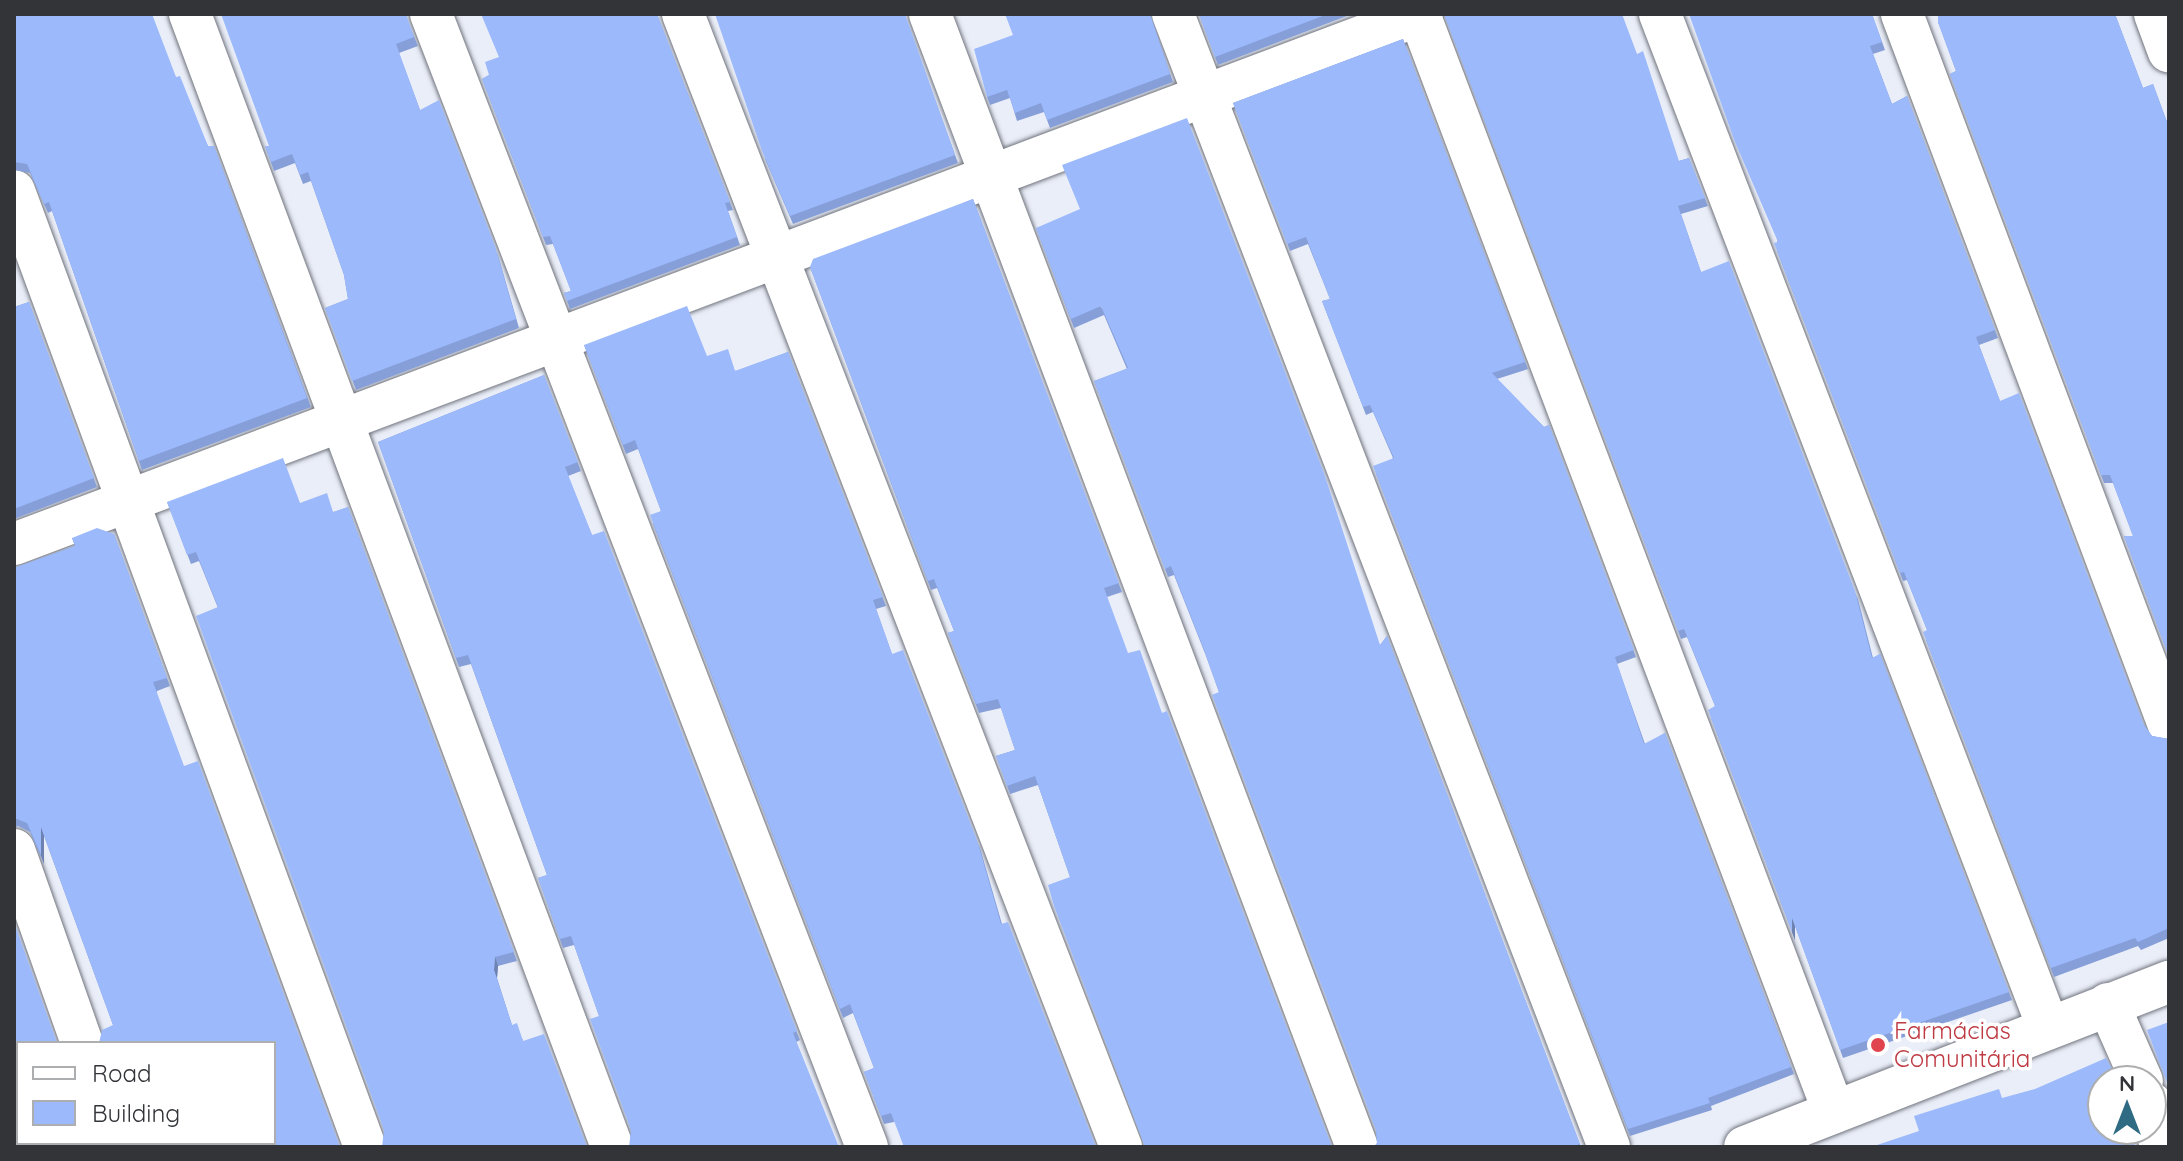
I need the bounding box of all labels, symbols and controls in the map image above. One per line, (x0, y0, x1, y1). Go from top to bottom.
place label: Farmácias Comunitária (1894, 1017, 2030, 1073)
marker: Farmácias Comunitária (1869, 1036, 1887, 1054)
legend (16, 1041, 276, 1145)
text: Road (92, 1058, 152, 1088)
north arrow (2087, 1065, 2167, 1145)
text: N (2119, 1069, 2135, 1097)
text: Building (92, 1098, 180, 1128)

